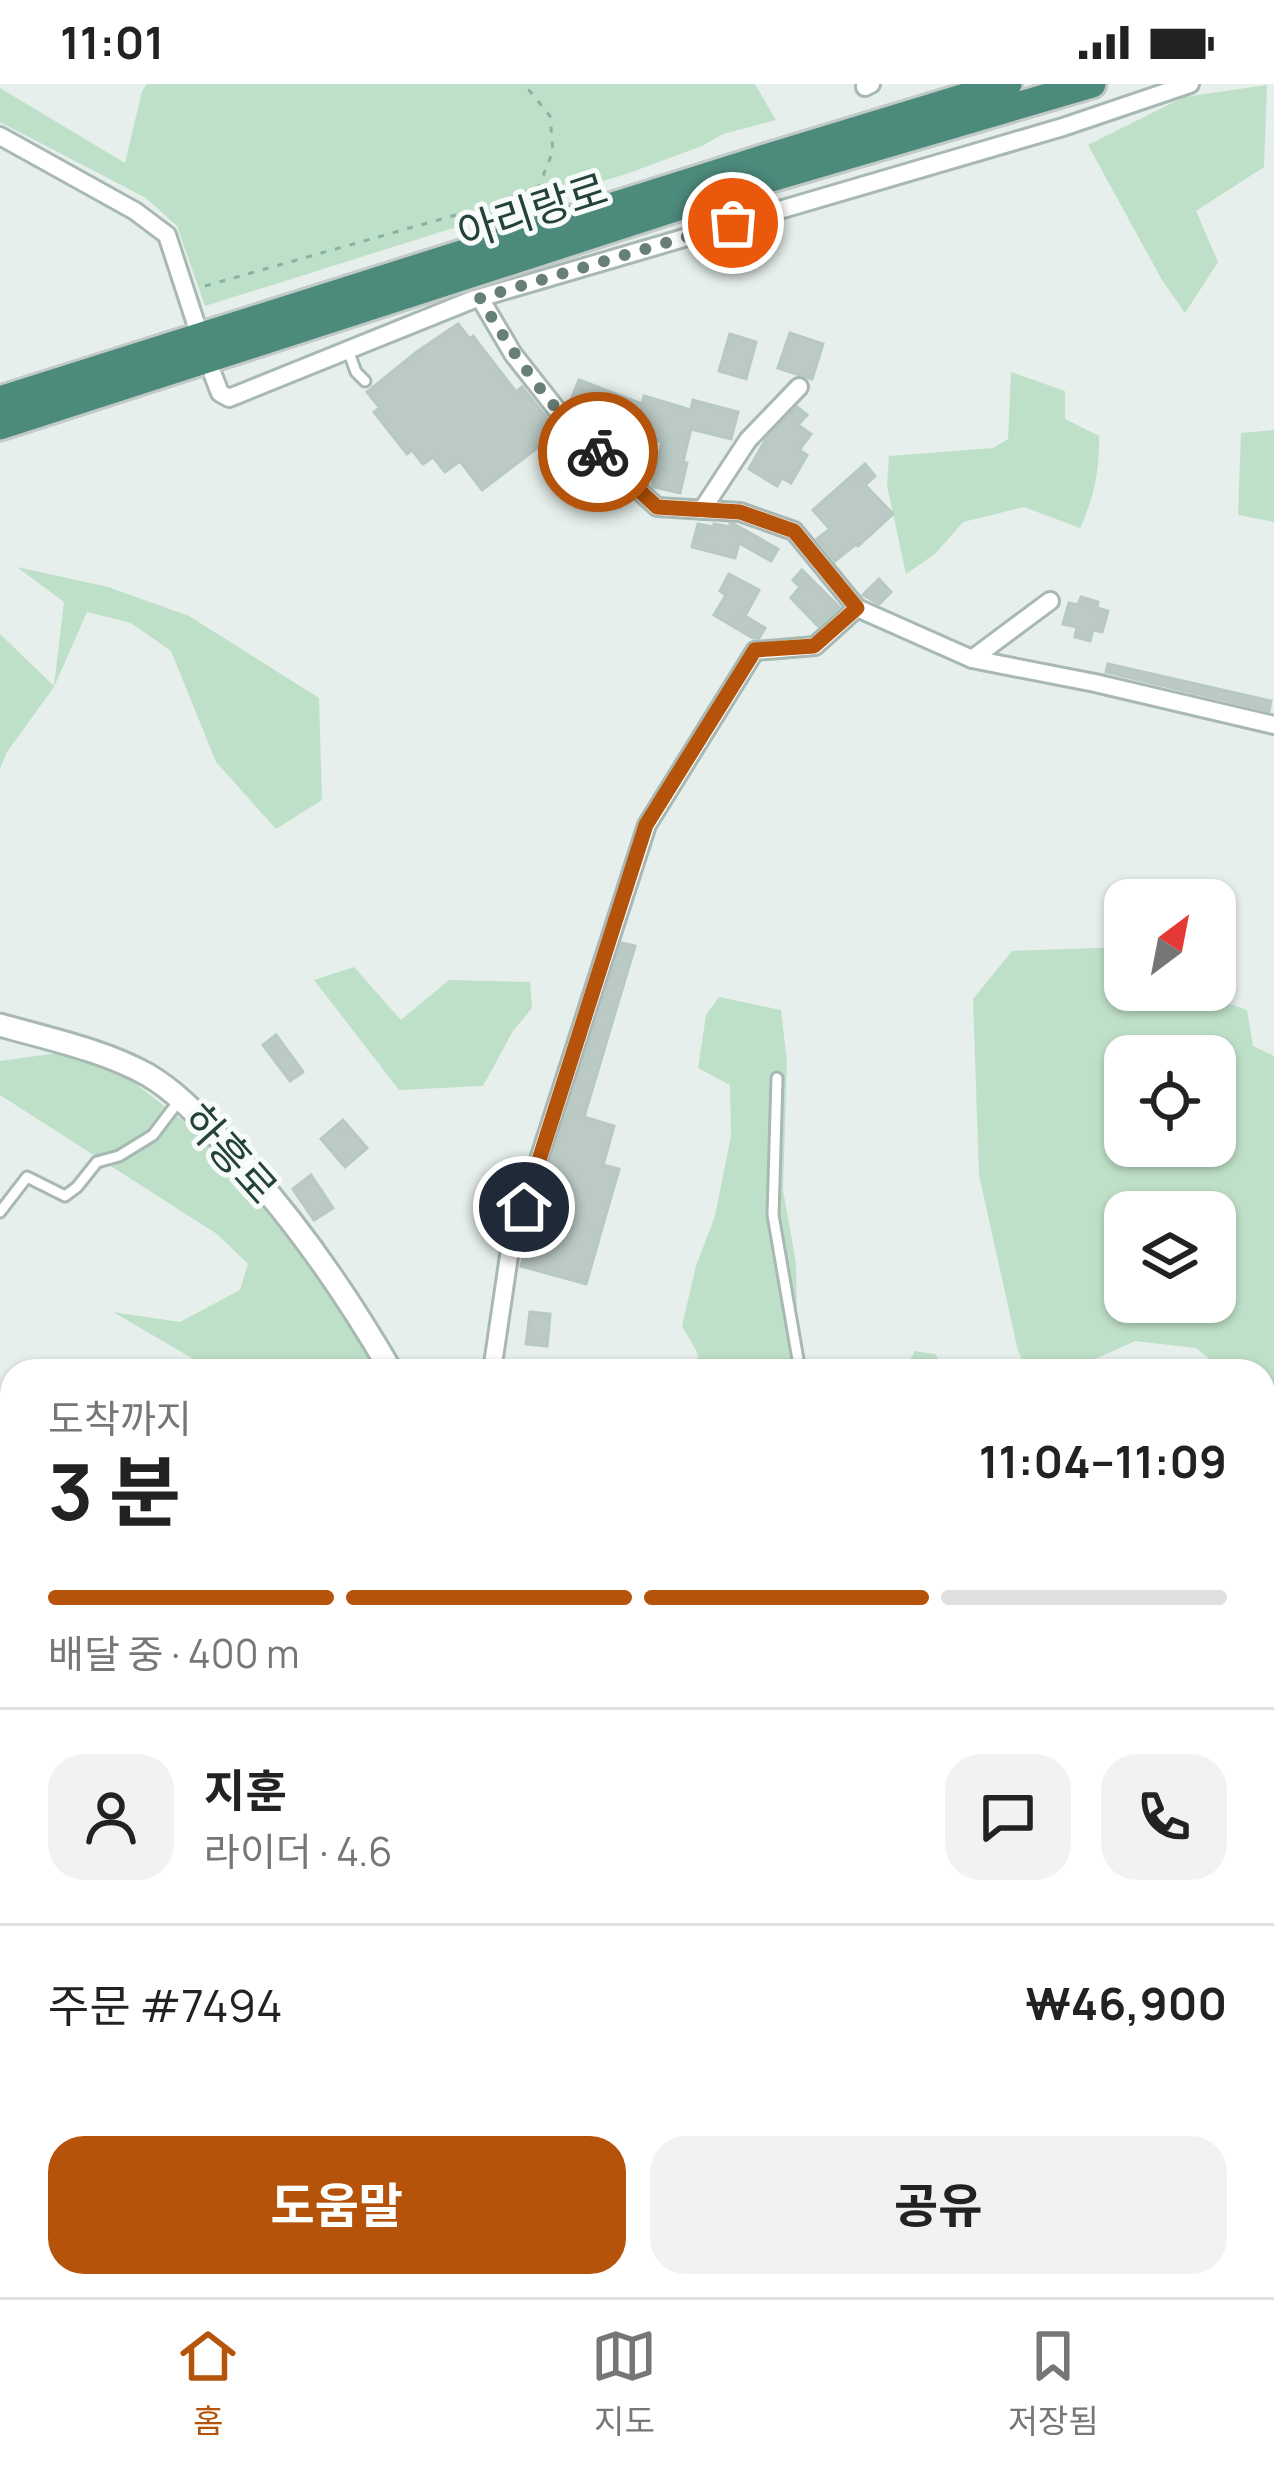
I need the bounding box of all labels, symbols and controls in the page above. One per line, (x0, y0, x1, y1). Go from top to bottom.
text: 11:01 (60, 11, 164, 73)
street label: 아리랑로 (450, 159, 614, 261)
pin (682, 172, 784, 274)
icon: bag (700, 190, 766, 256)
courier (538, 392, 658, 512)
icon: bike (565, 419, 631, 485)
north arrow (1104, 879, 1236, 1011)
map controls (1104, 879, 1236, 1323)
button: locate (1104, 1035, 1236, 1167)
street label: 하흥로 (171, 1091, 291, 1215)
pin (473, 1156, 575, 1258)
icon: home (491, 1174, 557, 1240)
button: layers (1104, 1191, 1236, 1323)
text: 도착까지 (48, 1391, 192, 1445)
text: 11:04–11:09 (979, 1430, 1227, 1492)
text: 3 분 (48, 1437, 181, 1543)
text: 배달 중 · 400 m (48, 1626, 299, 1680)
button: person (48, 1754, 174, 1880)
button: chat (945, 1754, 1071, 1880)
button: phone (1101, 1754, 1227, 1880)
text: 지훈 (204, 1759, 287, 1821)
text: 라이더 · 4.6 (204, 1824, 392, 1878)
text: ₩46,900 (1025, 1972, 1227, 2034)
text: 주문 #7494 (48, 1974, 283, 2036)
button: 도움말 (48, 2136, 626, 2274)
button: 공유 (650, 2136, 1227, 2274)
tab: 홈 (175, 2323, 241, 2443)
tab: 지도 (591, 2323, 657, 2443)
tab: 저장됨 (1008, 2323, 1099, 2443)

